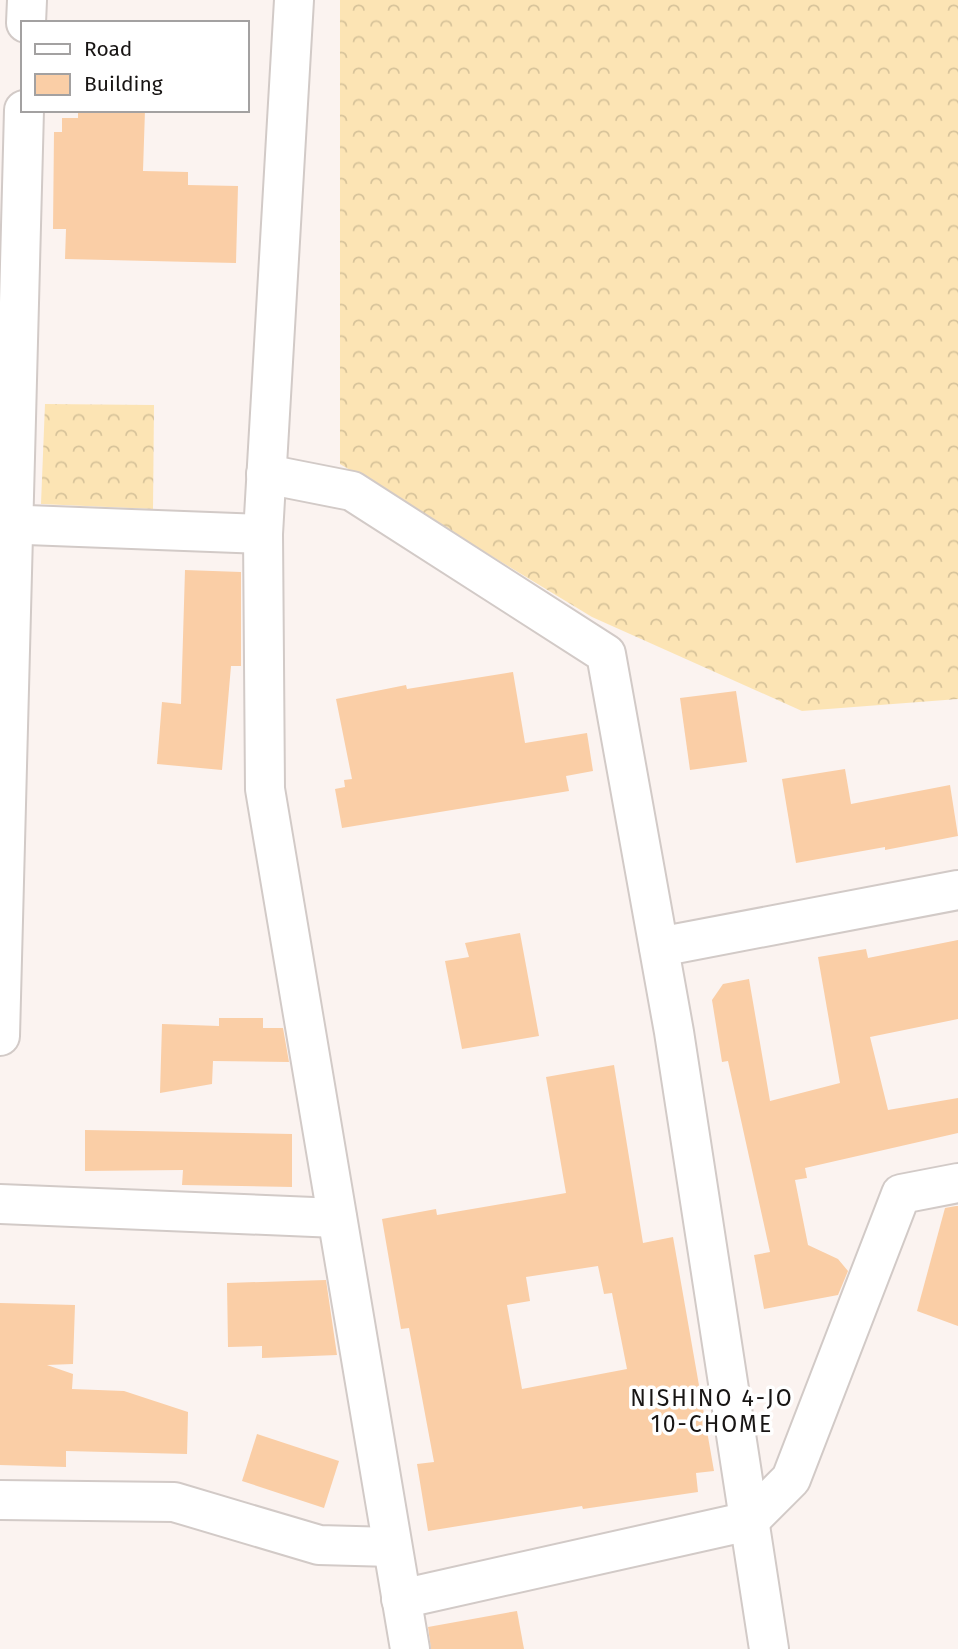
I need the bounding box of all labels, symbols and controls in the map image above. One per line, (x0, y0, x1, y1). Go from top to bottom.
legend (21, 21, 248, 112)
text: Road (84, 36, 132, 62)
text: Building (84, 71, 163, 97)
district label: NISHINO 4-JO 10-CHOME (630, 1384, 794, 1438)

